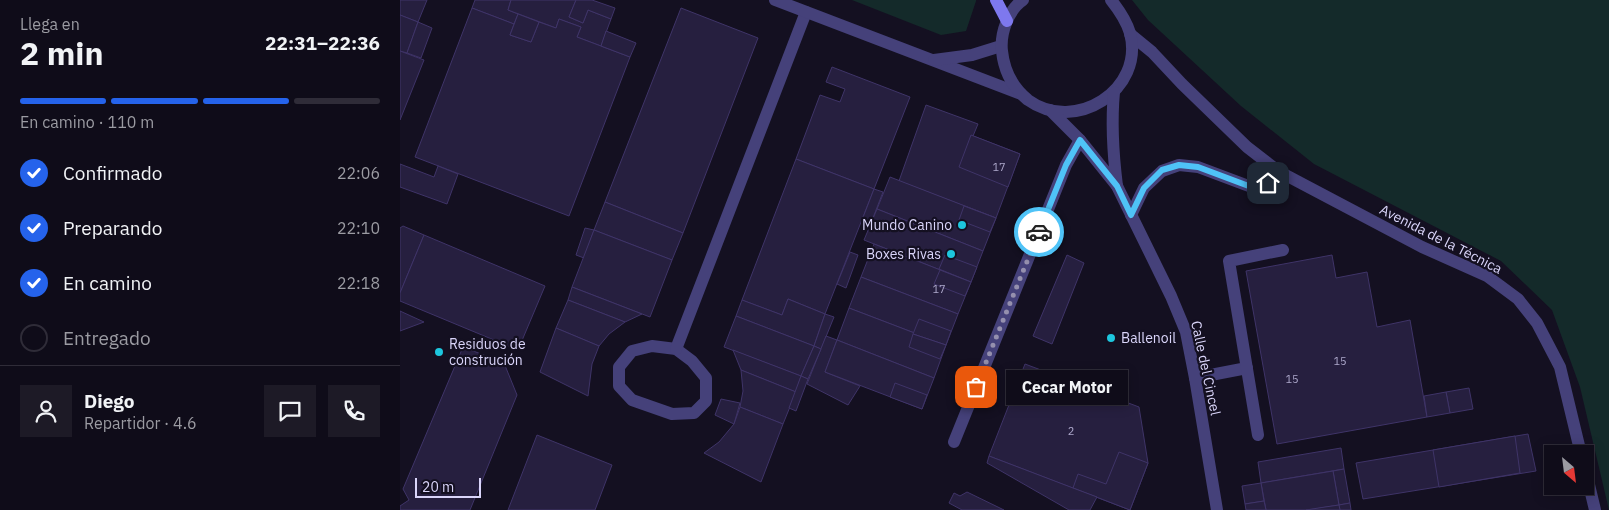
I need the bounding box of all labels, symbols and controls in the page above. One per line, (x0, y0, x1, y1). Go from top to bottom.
text: Llega en (20, 14, 80, 34)
text: 22:31–22:36 (265, 31, 380, 55)
text: 2 min (20, 32, 104, 74)
text: En camino · 110 m (20, 112, 154, 132)
icon: check (20, 159, 48, 187)
house number: 17 (992, 160, 1006, 174)
text: Confirmado (63, 161, 162, 185)
pin (1247, 162, 1289, 204)
text: 22:06 (337, 163, 380, 183)
icon: home (1254, 169, 1282, 197)
street label: Avenida de la Técnica (1377, 200, 1506, 278)
courier (1014, 207, 1064, 257)
icon: check (20, 214, 48, 242)
text: Preparando (63, 216, 162, 240)
place label: Mundo Canino (862, 216, 952, 234)
text: 22:10 (337, 218, 380, 238)
icon: car (1025, 218, 1053, 246)
marker: Mundo Canino (956, 219, 968, 231)
place label: Boxes Rivas (866, 245, 941, 263)
marker: Boxes Rivas (945, 248, 957, 260)
icon: check (20, 269, 48, 297)
text: En camino (63, 271, 152, 295)
text: 22:18 (337, 273, 380, 293)
house number: 17 (932, 282, 946, 296)
street label: Calle del Cincel (1187, 319, 1225, 417)
text: Entregado (63, 326, 151, 350)
place label: Ballenoil (1121, 329, 1176, 347)
marker: Ballenoil (1105, 332, 1117, 344)
place label: Residuos de construción (449, 335, 526, 369)
marker: Residuos de construción (433, 346, 445, 358)
house number: 15 (1333, 354, 1347, 368)
pin (955, 366, 997, 408)
callout: Cecar Motor (1006, 370, 1128, 404)
house number: 15 (1285, 372, 1299, 386)
icon: bag (962, 373, 990, 401)
text: Cecar Motor (1022, 377, 1112, 397)
button: person (20, 385, 72, 437)
button: chat (264, 385, 316, 437)
button: phone (328, 385, 380, 437)
text: Diego (84, 389, 134, 413)
text: Repartidor · 4.6 (84, 413, 197, 433)
house number: 2 (1068, 424, 1074, 438)
north arrow (1544, 445, 1594, 495)
map controls (1544, 445, 1594, 495)
scale bar (415, 475, 481, 498)
text: 20 m (422, 478, 454, 496)

